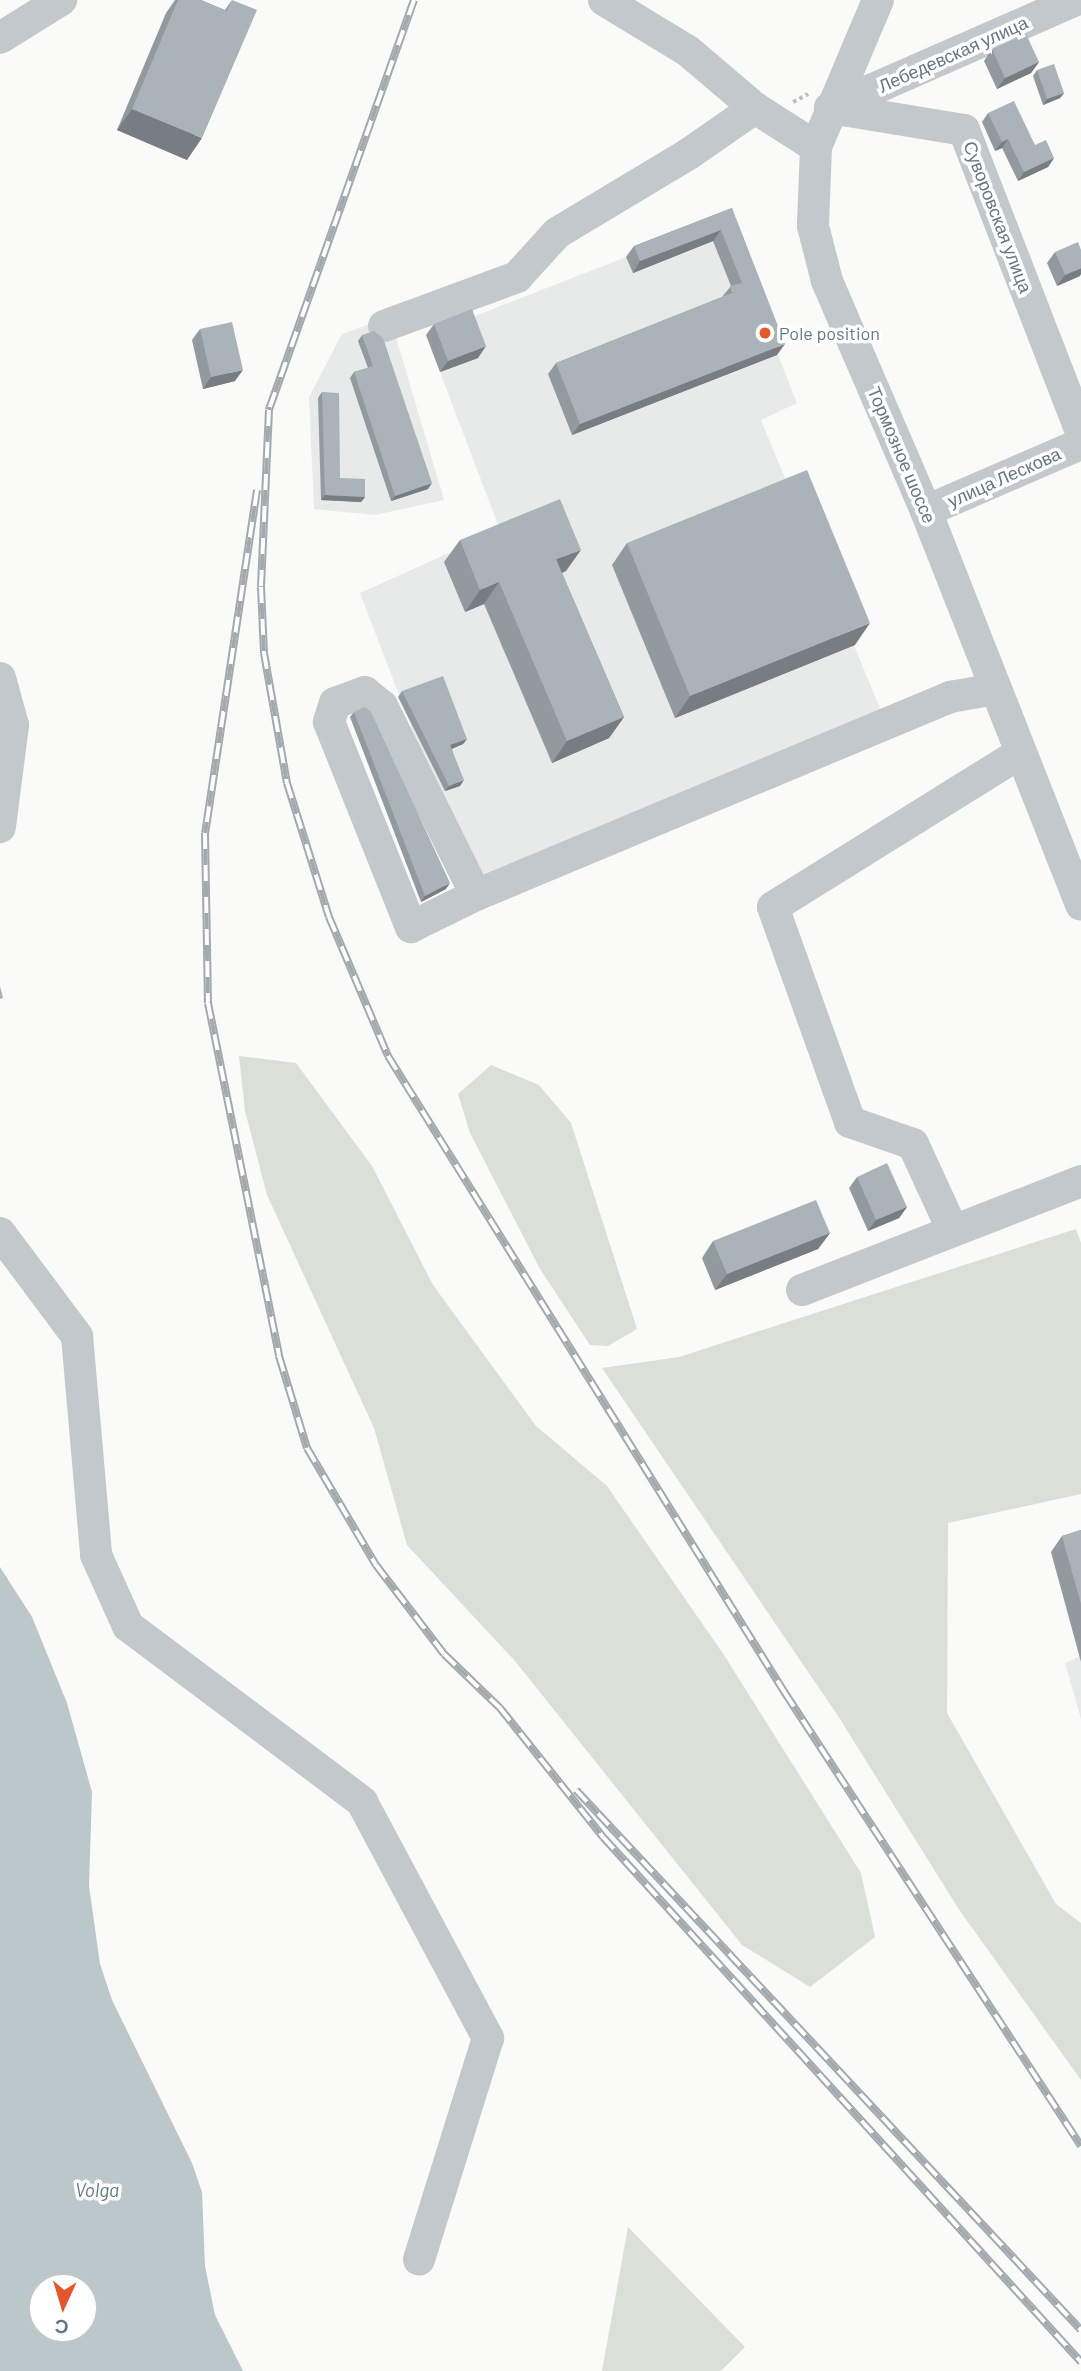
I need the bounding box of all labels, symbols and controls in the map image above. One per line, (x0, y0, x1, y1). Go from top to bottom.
street label: Лебедевская улица (875, 11, 1031, 97)
street label: Суворовская улица (959, 138, 1037, 296)
place label: Pole position (779, 322, 880, 344)
marker: Pole position (757, 325, 773, 341)
street label: Тормозное шоссе (864, 384, 940, 526)
street label: улица Лескова (944, 442, 1064, 512)
water label: Volga (75, 2179, 119, 2201)
north arrow (28, 2273, 98, 2343)
text: С (54, 2316, 69, 2339)

